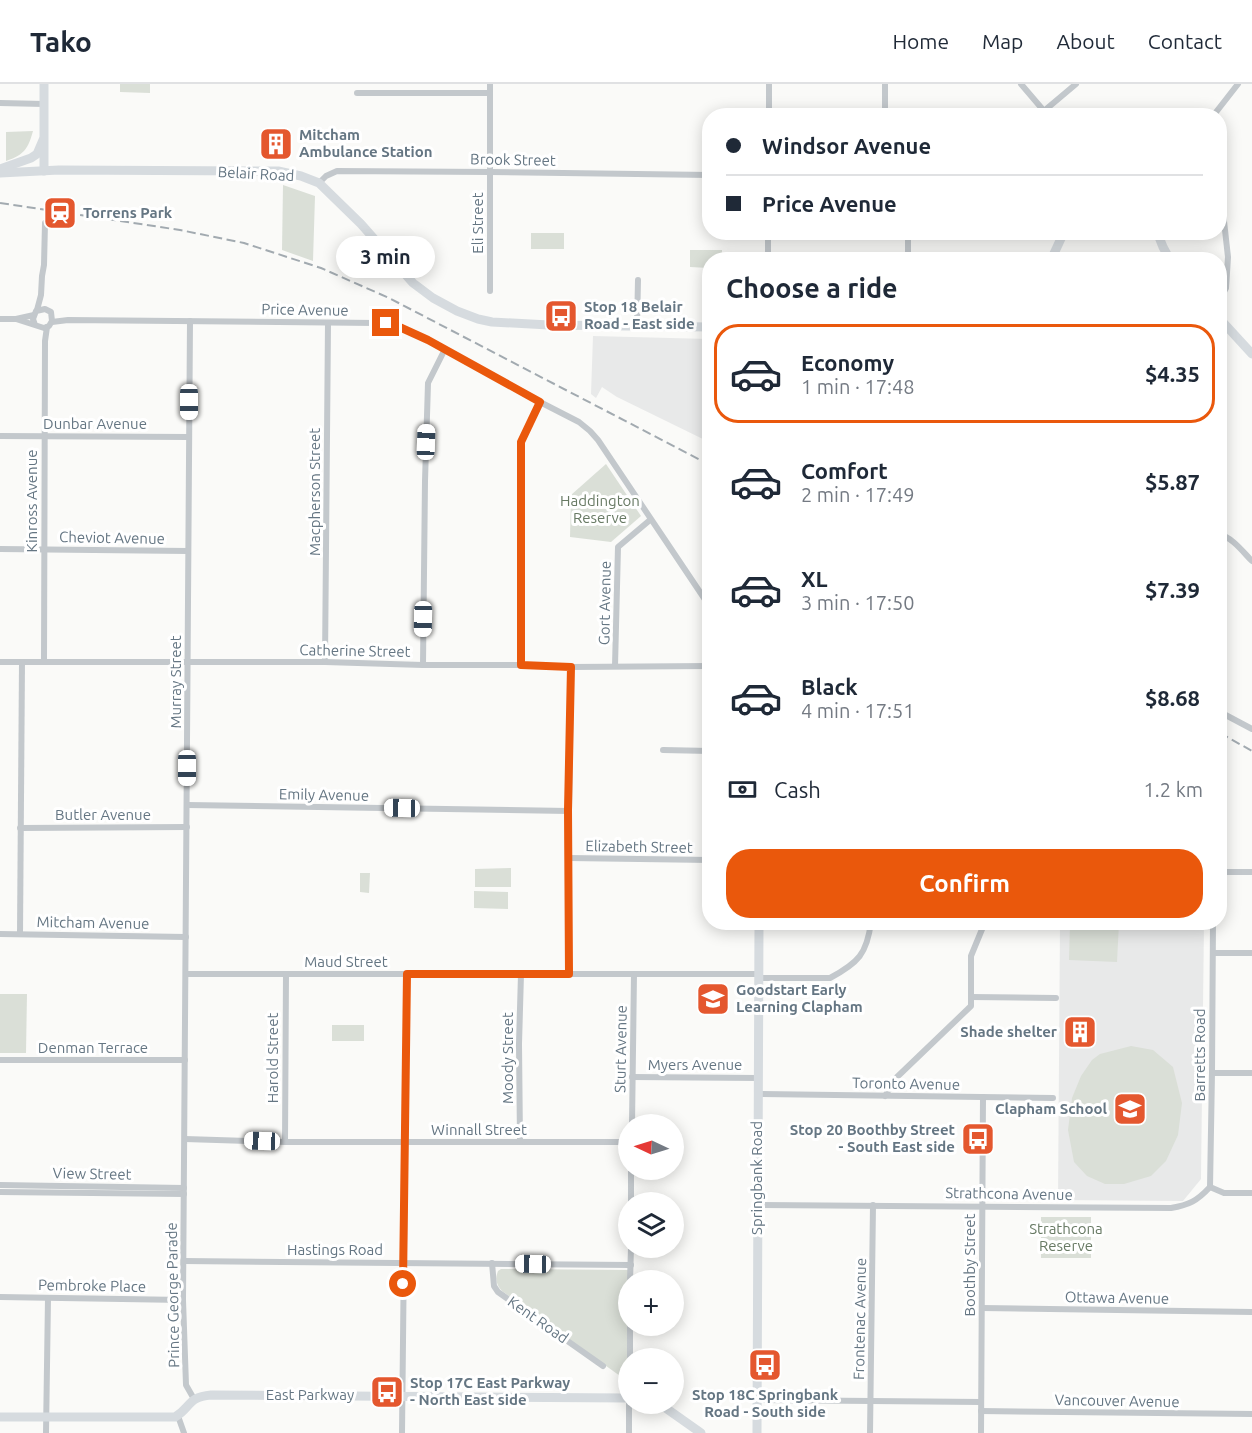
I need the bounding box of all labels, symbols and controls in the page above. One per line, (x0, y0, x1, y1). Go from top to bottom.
text: Tako (30, 26, 92, 57)
text: Home (892, 29, 949, 53)
text: Map (982, 29, 1023, 53)
text: About (1056, 29, 1115, 53)
text: Contact (1148, 29, 1222, 53)
building icon: Mitcham Ambulance Station (258, 126, 294, 162)
place label: Mitcham Ambulance Station (299, 126, 432, 160)
text: Windsor Avenue (762, 133, 931, 158)
street label: Brook Street (470, 150, 556, 169)
street label: Belair Road (217, 163, 295, 184)
text: Price Avenue (762, 191, 897, 216)
street label: Eli Street (469, 192, 486, 254)
station icon: Torrens Park (42, 195, 78, 231)
place label: Torrens Park (83, 204, 173, 221)
callout: 3 min (336, 236, 436, 278)
text: 3 min (360, 245, 411, 268)
text: Choose a ride (726, 273, 898, 303)
bus stop icon: Stop 18 Belair Road - East side (543, 298, 579, 334)
place label: Stop 18 Belair Road - East side (584, 298, 695, 332)
street label: Price Avenue (261, 300, 349, 319)
route end (372, 309, 399, 336)
icon: car (729, 347, 783, 401)
text: Economy (801, 350, 894, 375)
text: $4.35 (1145, 361, 1200, 386)
text: 1 min · 17:48 (801, 375, 915, 398)
car (180, 384, 198, 420)
street label: Dunbar Avenue (43, 415, 147, 432)
car (416, 424, 436, 460)
street label: Macpherson Street (306, 428, 323, 556)
street label: Kinross Avenue (23, 449, 40, 553)
icon: car (729, 455, 783, 509)
text: Comfort (801, 458, 888, 483)
text: $5.87 (1145, 469, 1200, 494)
text: 2 min · 17:49 (801, 483, 915, 506)
park label: Haddington Reserve (560, 492, 640, 526)
street label: Cheviot Avenue (59, 528, 165, 547)
street label: Gort Avenue (595, 561, 614, 645)
icon: car (729, 563, 783, 617)
text: XL (801, 566, 828, 591)
text: $7.39 (1145, 577, 1200, 602)
text: 3 min · 17:50 (801, 591, 915, 614)
car (414, 601, 432, 637)
street label: Murray Street (167, 635, 184, 729)
street label: Catherine Street (299, 641, 411, 660)
icon: car (729, 671, 783, 725)
text: Black (801, 674, 858, 699)
text: $8.68 (1145, 685, 1200, 710)
text: 4 min · 17:51 (801, 699, 915, 722)
car (178, 750, 196, 786)
icon: cash (726, 773, 759, 806)
text: Cash (774, 777, 821, 802)
text: 1.2 km (1144, 778, 1203, 801)
street label: Emily Avenue (279, 785, 369, 804)
car (384, 799, 420, 817)
street label: Butler Avenue (55, 806, 151, 823)
street label: Elizabeth Street (585, 837, 693, 856)
button: Confirm (726, 849, 1203, 918)
street label: Mitcham Avenue (37, 913, 150, 932)
street label: Maud Street (304, 953, 388, 970)
school or university icon: Goodstart Early Learning Clapham (695, 981, 731, 1017)
place label: Goodstart Early Learning Clapham (736, 981, 863, 1015)
street label: Sturt Avenue (611, 1005, 630, 1093)
street label: Barretts Road (1191, 1008, 1208, 1102)
street label: Moody Street (499, 1012, 516, 1104)
street label: Harold Street (264, 1013, 281, 1103)
building icon: Shade shelter (1062, 1014, 1098, 1050)
place label: Shade shelter (960, 1023, 1058, 1040)
street label: Denman Terrace (38, 1039, 148, 1056)
street label: Myers Avenue (648, 1056, 742, 1073)
street label: Toronto Avenue (852, 1074, 960, 1093)
school or university icon: Clapham School (1112, 1091, 1148, 1127)
place label: Clapham School (995, 1100, 1107, 1117)
north arrow (618, 1114, 684, 1180)
map controls (618, 1114, 684, 1414)
street label: Winnall Street (431, 1121, 527, 1138)
street label: Springbank Road (748, 1121, 765, 1235)
place label: Stop 20 Boothby Street - South East side (790, 1121, 956, 1155)
bus stop icon: Stop 20 Boothby Street - South East side (960, 1121, 996, 1157)
car (244, 1131, 280, 1151)
street label: View Street (52, 1164, 132, 1183)
street label: Strathcona Avenue (945, 1184, 1073, 1203)
button: layers (618, 1192, 684, 1258)
street label: Boothby Street (961, 1213, 978, 1316)
park label: Strathcona Reserve (1029, 1220, 1103, 1254)
street label: Prince George Parade (163, 1222, 182, 1368)
street label: Hastings Road (287, 1241, 383, 1258)
car (515, 1255, 551, 1273)
street label: Frontenac Avenue (850, 1258, 869, 1380)
route start (389, 1270, 416, 1297)
button: + (618, 1270, 684, 1336)
street label: Pembroke Place (38, 1276, 146, 1295)
street label: Ottawa Avenue (1065, 1288, 1169, 1307)
street label: Kent Road (505, 1293, 572, 1347)
bus stop icon: Stop 18C Springbank Road - South side (747, 1347, 783, 1383)
button: − (618, 1348, 684, 1414)
bus stop icon: Stop 17C East Parkway - North East side (369, 1374, 405, 1410)
place label: Stop 17C East Parkway - North East side (410, 1374, 570, 1408)
street label: East Parkway (266, 1386, 354, 1403)
place label: Stop 18C Springbank Road - South side (692, 1386, 839, 1420)
street label: Vancouver Avenue (1054, 1391, 1180, 1410)

